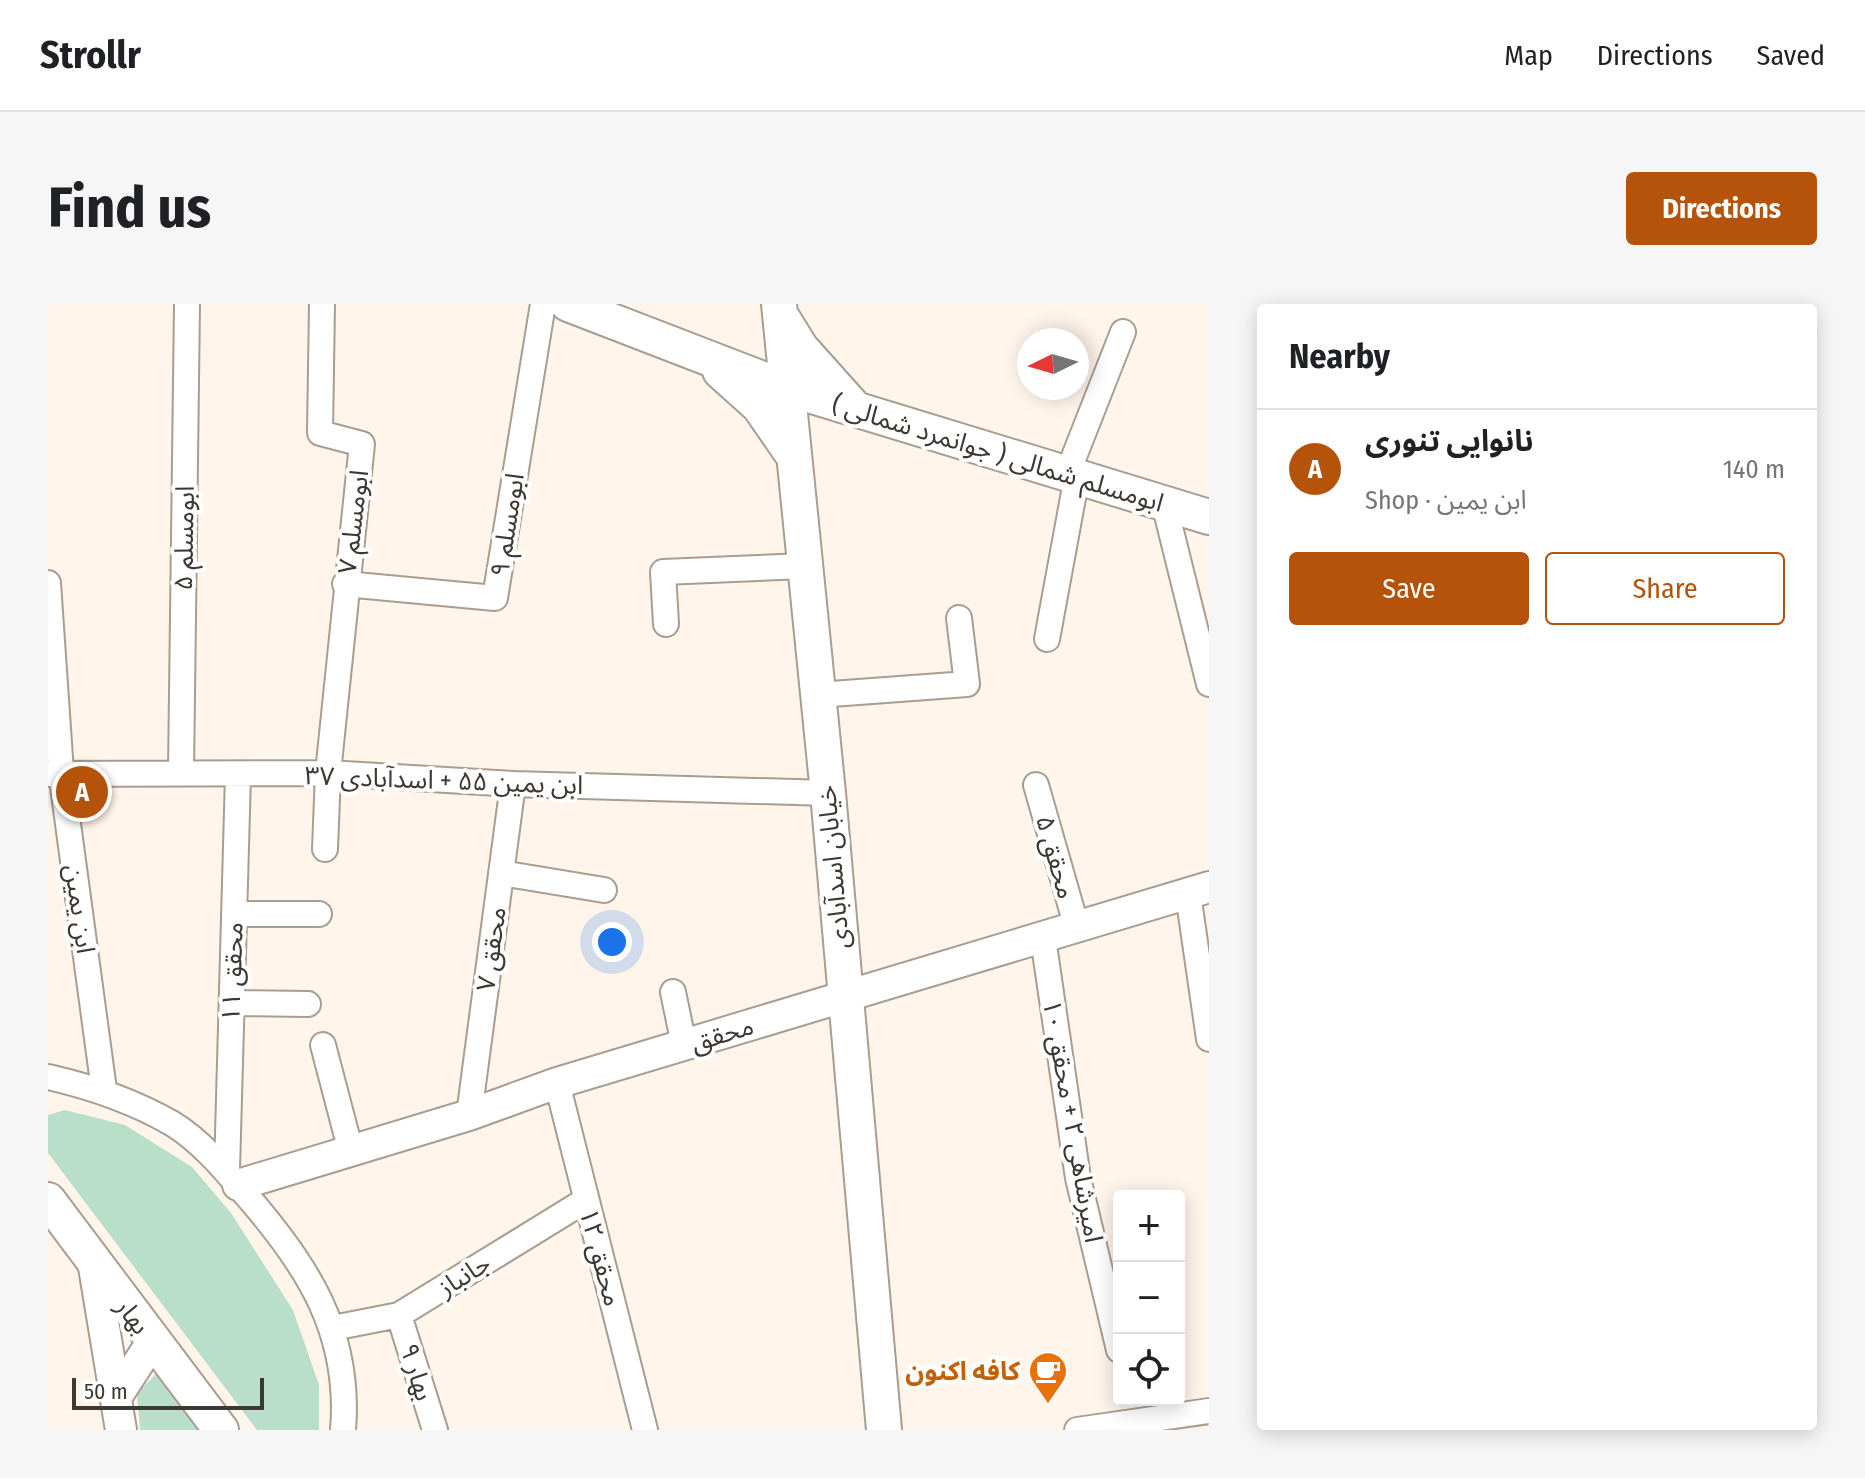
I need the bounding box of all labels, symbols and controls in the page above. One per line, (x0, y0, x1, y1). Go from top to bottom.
text: Strollr (40, 32, 141, 78)
text: Map (1504, 39, 1553, 72)
text: Directions (1597, 39, 1713, 72)
text: Saved (1757, 39, 1825, 72)
button: Directions (1626, 172, 1817, 245)
text: Find us (48, 175, 211, 242)
north arrow (1017, 328, 1089, 400)
text: Nearby (1289, 336, 1390, 377)
street label: ابومسلم شمالی ( جوانمرد شمالی ) (827, 388, 1167, 523)
text: نانوایی تنوری (1365, 423, 1533, 459)
text: A (1308, 454, 1322, 485)
text: 140 m (1723, 454, 1785, 485)
street label: ابومسلم ۷ (332, 468, 379, 576)
street label: ابومسلم ۹ (484, 471, 535, 580)
street label: ابومسلم ۵ (168, 485, 205, 591)
text: Shop · ابن یمین (1365, 485, 1527, 516)
button: Save (1289, 552, 1529, 625)
button: Share (1545, 552, 1785, 625)
street label: ابن یمین ۵۵ + اسدآبادی ۳۷ (304, 760, 584, 801)
pin: A (56, 762, 108, 822)
street label: خیابان اسدآبادی (811, 784, 856, 950)
street label: محقق ۵ (1029, 812, 1082, 902)
street label: ابن یمین (58, 862, 101, 956)
street label: محقق ۷ (470, 905, 513, 993)
street label: محقق ۱۱ (215, 922, 250, 1023)
your location (592, 922, 632, 962)
street label: امیرشاهی ۲ + محقق ۱۰ (1036, 997, 1109, 1245)
street label: محقق (687, 1010, 757, 1059)
map controls (1113, 1190, 1185, 1406)
button: + (1113, 1190, 1185, 1262)
street label: محقق ۱۲ (573, 1205, 628, 1309)
street label: جانباز (431, 1247, 496, 1304)
button: − (1113, 1262, 1185, 1334)
street label: بهار (108, 1291, 156, 1341)
button: locate (1113, 1334, 1185, 1406)
street label: بهار ۹ (393, 1340, 440, 1405)
cafe icon: کافه اکنون (1027, 1350, 1069, 1405)
place label: کافه اکنون (905, 1356, 1021, 1387)
scale bar (72, 1374, 264, 1410)
text: 50 m (84, 1378, 128, 1405)

